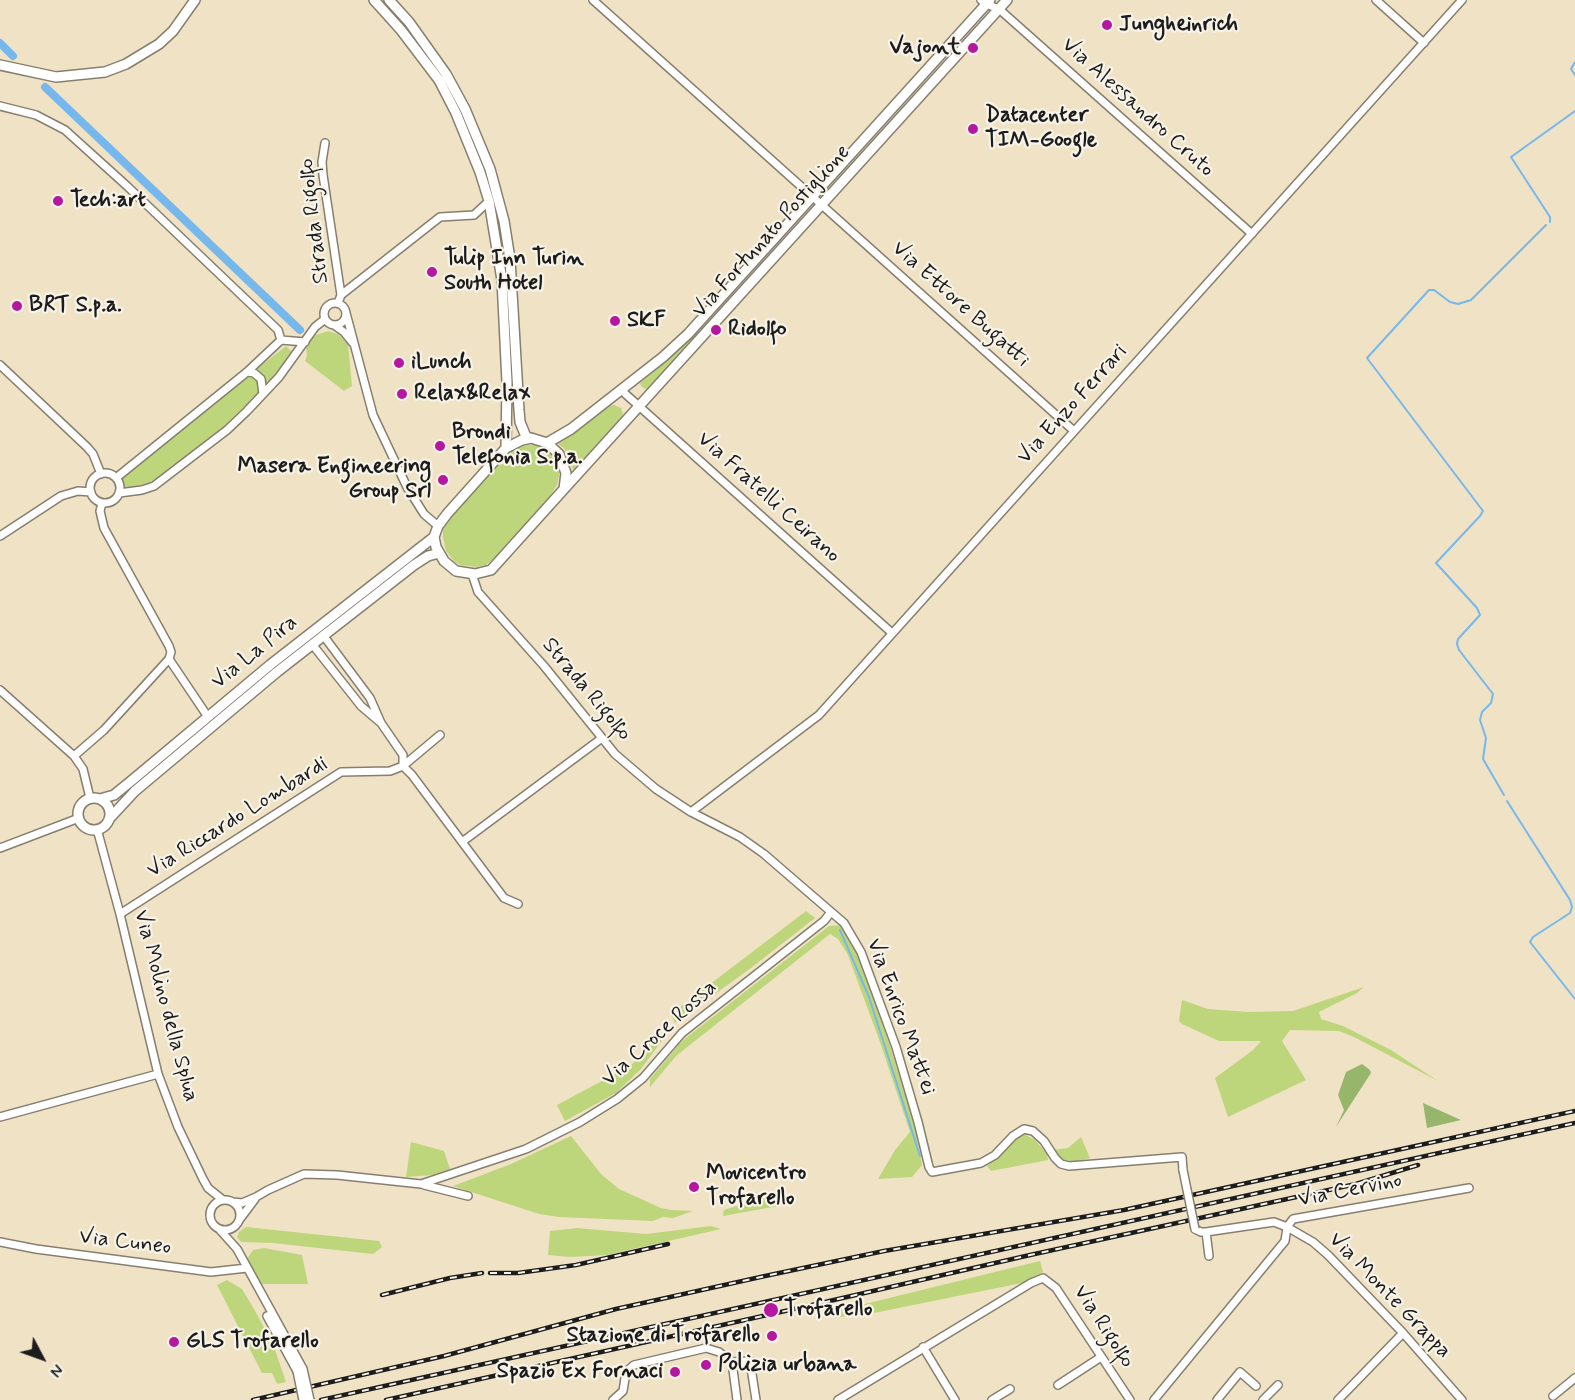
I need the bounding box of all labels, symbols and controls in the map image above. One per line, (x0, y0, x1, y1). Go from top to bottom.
place label: Jungheinrich (1119, 12, 1238, 38)
marker: Jungheinrich (1100, 18, 1114, 32)
street label: Via Alessandro Cruto (1055, 32, 1219, 184)
place label: Vajont (889, 35, 961, 61)
marker: Vajont (966, 41, 980, 55)
place label: Datacenter TIM-Google (985, 103, 1097, 154)
marker: Datacenter TIM-Google (966, 122, 980, 136)
street label: Via Fortunato Postiglione (687, 140, 857, 324)
street label: Strada Rigolfo (294, 157, 336, 285)
place label: Tech:art (70, 188, 146, 214)
marker: Tech:art (51, 194, 65, 208)
street label: Via Ettore Bugatti (885, 236, 1035, 374)
place label: Tulip Inn Turin South Hotel (444, 246, 584, 298)
marker: Tulip Inn Turin South Hotel (425, 265, 439, 279)
place label: BRT S.p.a. (29, 293, 122, 319)
marker: BRT S.p.a. (10, 299, 24, 313)
place label: SKF (627, 308, 666, 334)
marker: SKF (608, 314, 622, 328)
place label: Ridolfo (728, 317, 787, 343)
marker: Ridolfo (709, 323, 723, 337)
street label: Via Enzo Ferrari (1012, 340, 1134, 470)
place label: iLunch (411, 350, 472, 376)
marker: iLunch (392, 356, 406, 370)
place label: Relax&Relax (414, 381, 530, 407)
marker: Relax&Relax (395, 387, 409, 401)
place label: Brondi Telefonia S.p.a. (452, 420, 583, 472)
street label: Via Fratelli Ceirano (691, 427, 845, 569)
marker: Brondi Telefonia S.p.a. (433, 439, 447, 453)
place label: Masera Engineering Group Srl (238, 454, 431, 506)
marker: Masera Engineering Group Srl (436, 473, 450, 487)
street label: Via La Pira (207, 610, 303, 696)
street label: Strada Rigolfo (535, 633, 637, 747)
street label: Via Riccardo Lombardi (143, 752, 333, 884)
street label: Via Molino della Splua (127, 907, 203, 1105)
street label: Via Enrico Mattei (859, 935, 941, 1099)
street label: Via Croce Rossa (597, 975, 723, 1093)
place label: Movicentro Trofarello (706, 1161, 806, 1212)
street label: Via Cervino (1296, 1168, 1404, 1214)
marker: Movicentro Trofarello (687, 1180, 701, 1194)
street label: Via Cuneo (77, 1224, 173, 1262)
street label: Via Monte Grappa (1322, 1227, 1456, 1365)
street label: Via Rigolfo (1066, 1281, 1140, 1373)
place label: Trofarello (784, 1297, 872, 1323)
marker: Trofarello (762, 1301, 780, 1319)
place label: Stazione di Trofarello (567, 1323, 760, 1349)
north arrow (12, 1328, 72, 1388)
place label: GLS Trofarello (186, 1329, 319, 1355)
marker: Stazione di Trofarello (765, 1329, 779, 1343)
marker: GLS Trofarello (167, 1335, 181, 1349)
place label: Polizia urbana (718, 1352, 856, 1378)
marker: Polizia urbana (699, 1358, 713, 1372)
text: N (45, 1359, 67, 1381)
place label: Spazio Ex Fornaci (497, 1359, 663, 1385)
marker: Spazio Ex Fornaci (668, 1365, 682, 1379)

